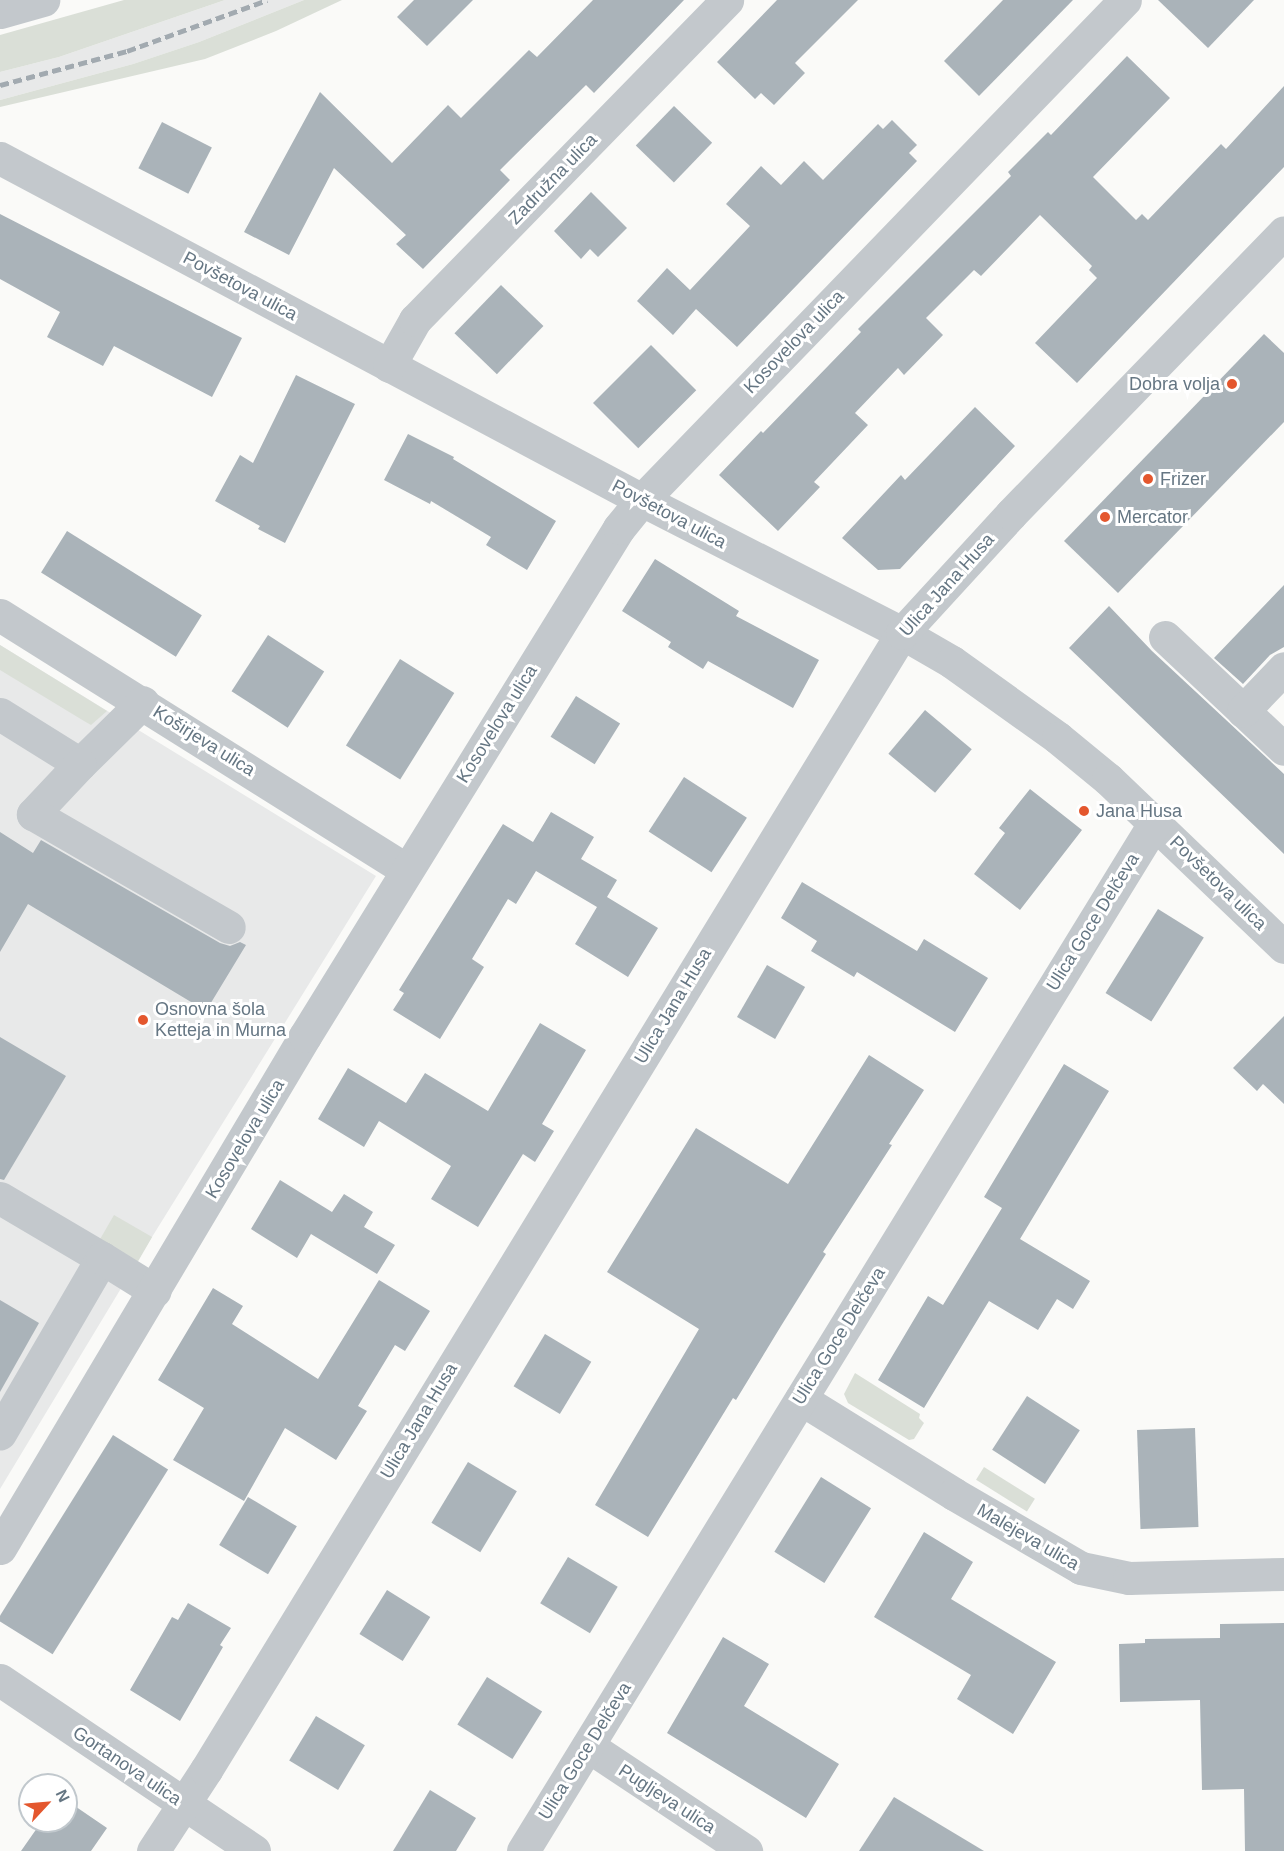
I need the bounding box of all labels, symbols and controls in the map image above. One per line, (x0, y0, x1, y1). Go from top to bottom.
street label: Zadružna ulica (504, 129, 602, 229)
street label: Povšetova ulica (179, 247, 301, 325)
street label: Kosovelova ulica (739, 286, 849, 398)
place label: Dobra volja (1129, 373, 1220, 395)
marker: Dobra volja (1225, 377, 1239, 391)
place label: Frizer (1160, 468, 1206, 490)
marker: Frizer (1141, 472, 1155, 486)
street label: Povšetova ulica (608, 475, 730, 553)
place label: Mercator (1117, 506, 1188, 528)
marker: Mercator (1098, 510, 1112, 524)
street label: Ulica Jana Husa (895, 529, 999, 641)
street label: Kosovelova ulica (452, 661, 542, 787)
street label: Koširjeva ulica (149, 701, 259, 781)
place label: Jana Husa (1096, 800, 1182, 822)
marker: Jana Husa (1077, 804, 1091, 818)
street label: Povšetova ulica (1165, 831, 1271, 935)
street label: Ulica Goce Delčeva (1042, 849, 1144, 995)
street label: Ulica Jana Husa (630, 944, 716, 1068)
place label: Osnovna šola Ketteja in Murna (155, 999, 286, 1042)
marker: Osnovna šola Ketteja in Murna (136, 1013, 150, 1027)
street label: Kosovelova ulica (201, 1076, 289, 1202)
street label: Ulica Goce Delčeva (788, 1263, 890, 1409)
street label: Ulica Jana Husa (376, 1359, 462, 1483)
street label: Malejeva ulica (973, 1499, 1083, 1575)
street label: Ulica Goce Delčeva (534, 1678, 636, 1824)
street label: Gortanova ulica (69, 1722, 185, 1810)
street label: Pugljeva ulica (615, 1760, 719, 1838)
north arrow (18, 1773, 78, 1833)
text: N (53, 1787, 73, 1805)

